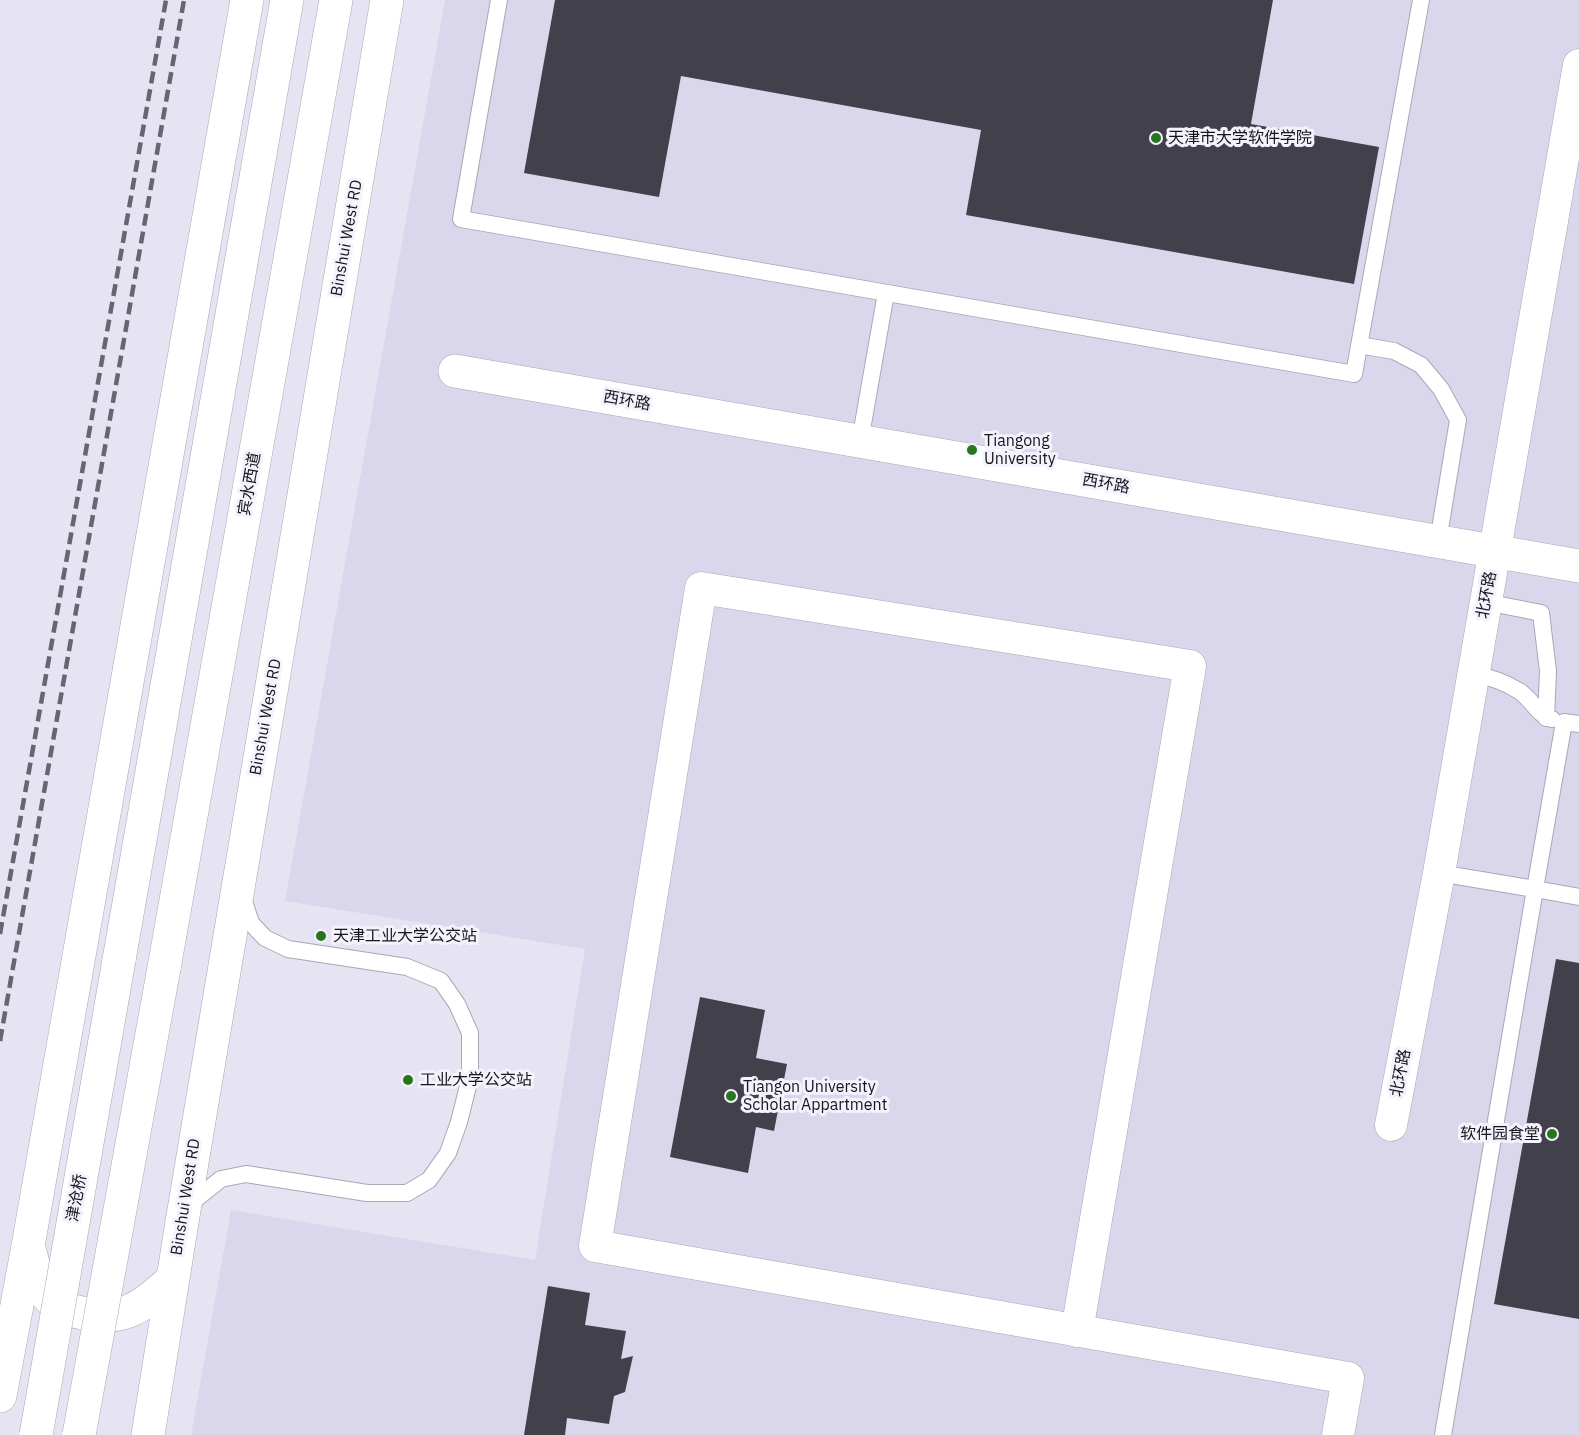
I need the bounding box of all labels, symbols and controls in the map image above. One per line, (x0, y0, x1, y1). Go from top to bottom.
place label: 天津市大学软件学院 (1168, 128, 1312, 148)
marker: 天津市大学软件学院 (1149, 131, 1163, 145)
street label: Binshui West RD (327, 178, 367, 298)
street label: 西环路 (602, 387, 652, 415)
place label: Tiangong University (984, 431, 1056, 469)
marker: Tiangong University (965, 443, 979, 457)
street label: 宾水西道 (235, 451, 265, 517)
street label: 西环路 (1081, 470, 1131, 498)
street label: 北环路 (1473, 570, 1501, 620)
street label: Binshui West RD (246, 657, 286, 777)
place label: 天津工业大学公交站 (333, 926, 477, 946)
marker: 天津工业大学公交站 (314, 929, 328, 943)
street label: 北环路 (1387, 1048, 1415, 1098)
place label: 工业大学公交站 (420, 1070, 532, 1090)
marker: 工业大学公交站 (401, 1073, 415, 1087)
place label: Tiangon University Scholar Appartment (743, 1077, 887, 1115)
marker: Tiangon University Scholar Appartment (724, 1089, 738, 1103)
place label: 软件园食堂 (1460, 1124, 1540, 1144)
marker: 软件园食堂 (1545, 1127, 1559, 1141)
street label: Binshui West RD (167, 1137, 205, 1257)
street label: 津沧桥 (63, 1173, 91, 1223)

